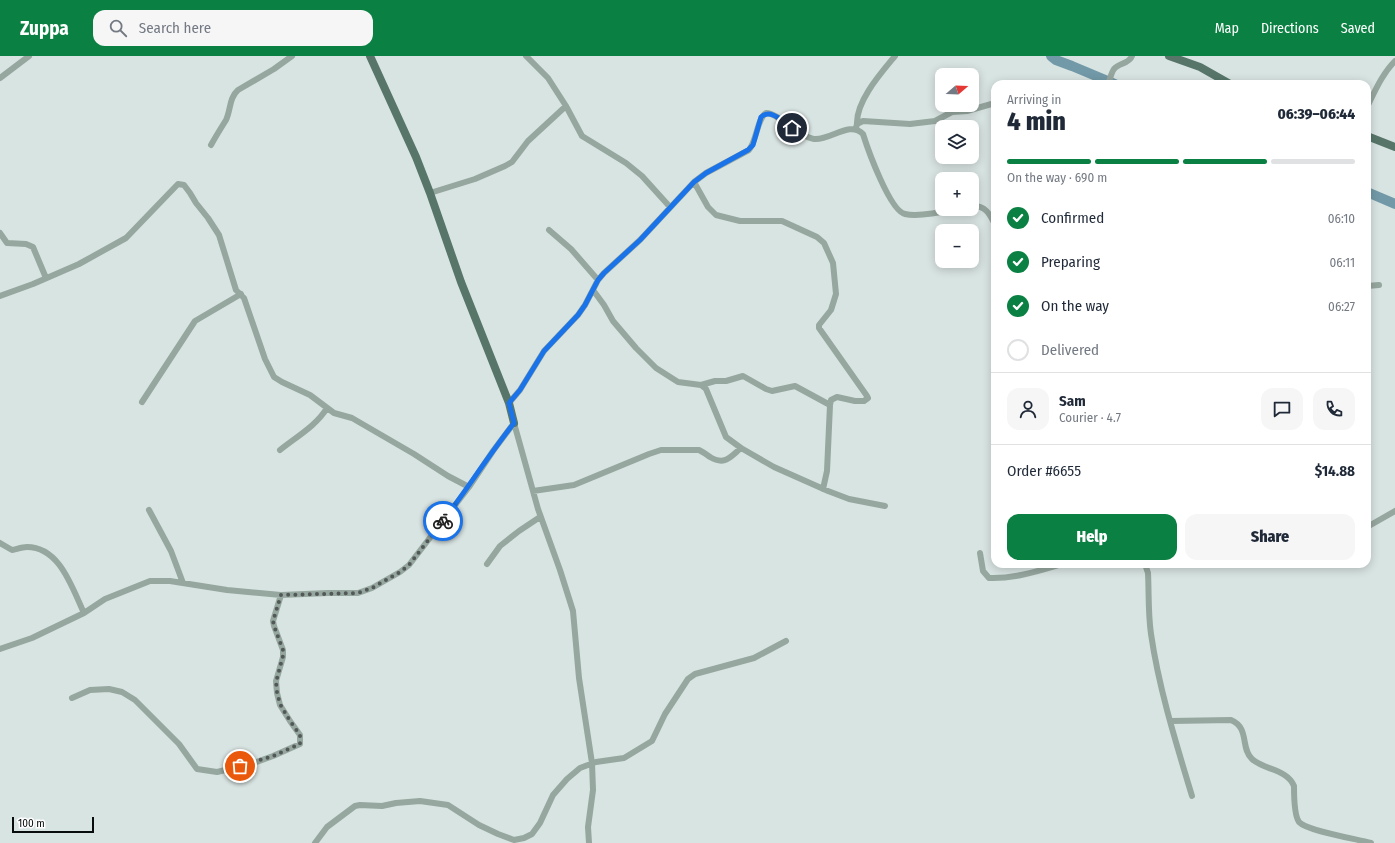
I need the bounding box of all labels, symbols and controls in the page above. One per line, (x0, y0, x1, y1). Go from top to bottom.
search box (93, 10, 373, 46)
text: Zuppa (20, 17, 69, 40)
icon: search (107, 17, 129, 39)
text: Search here (139, 19, 211, 37)
text: Map (1215, 20, 1239, 37)
text: Directions (1261, 20, 1319, 37)
text: Saved (1341, 20, 1375, 37)
north arrow (935, 68, 979, 112)
map controls (935, 68, 979, 268)
text: Arriving in (1007, 92, 1061, 107)
text: 06:39–06:44 (1277, 105, 1355, 123)
text: 4 min (1007, 106, 1066, 137)
pin (775, 111, 809, 145)
icon: home (781, 117, 803, 139)
button: layers (935, 120, 979, 164)
text: On the way · 690 m (1007, 170, 1107, 185)
button: + (935, 172, 979, 216)
icon: check (1007, 207, 1029, 229)
text: Confirmed (1041, 209, 1104, 227)
text: 06:10 (1328, 211, 1355, 226)
button: − (935, 224, 979, 268)
icon: check (1007, 251, 1029, 273)
text: Preparing (1041, 253, 1100, 271)
text: 06:11 (1330, 255, 1355, 270)
icon: check (1007, 295, 1029, 317)
text: On the way (1041, 297, 1109, 315)
text: 06:27 (1328, 299, 1355, 314)
text: Delivered (1041, 341, 1099, 359)
button: person (1007, 388, 1049, 430)
button: chat (1261, 388, 1303, 430)
button: phone (1313, 388, 1355, 430)
text: Sam (1059, 392, 1086, 410)
text: Courier · 4.7 (1059, 410, 1121, 425)
text: Order #6655 (1007, 462, 1081, 480)
text: $14.88 (1315, 462, 1355, 480)
courier (423, 501, 463, 541)
icon: bike (432, 510, 454, 532)
button: Help (1007, 514, 1177, 560)
button: Share (1185, 514, 1355, 560)
pin (223, 749, 257, 783)
icon: bag (229, 755, 251, 777)
scale bar (12, 815, 94, 834)
text: 100 m (18, 817, 45, 830)

